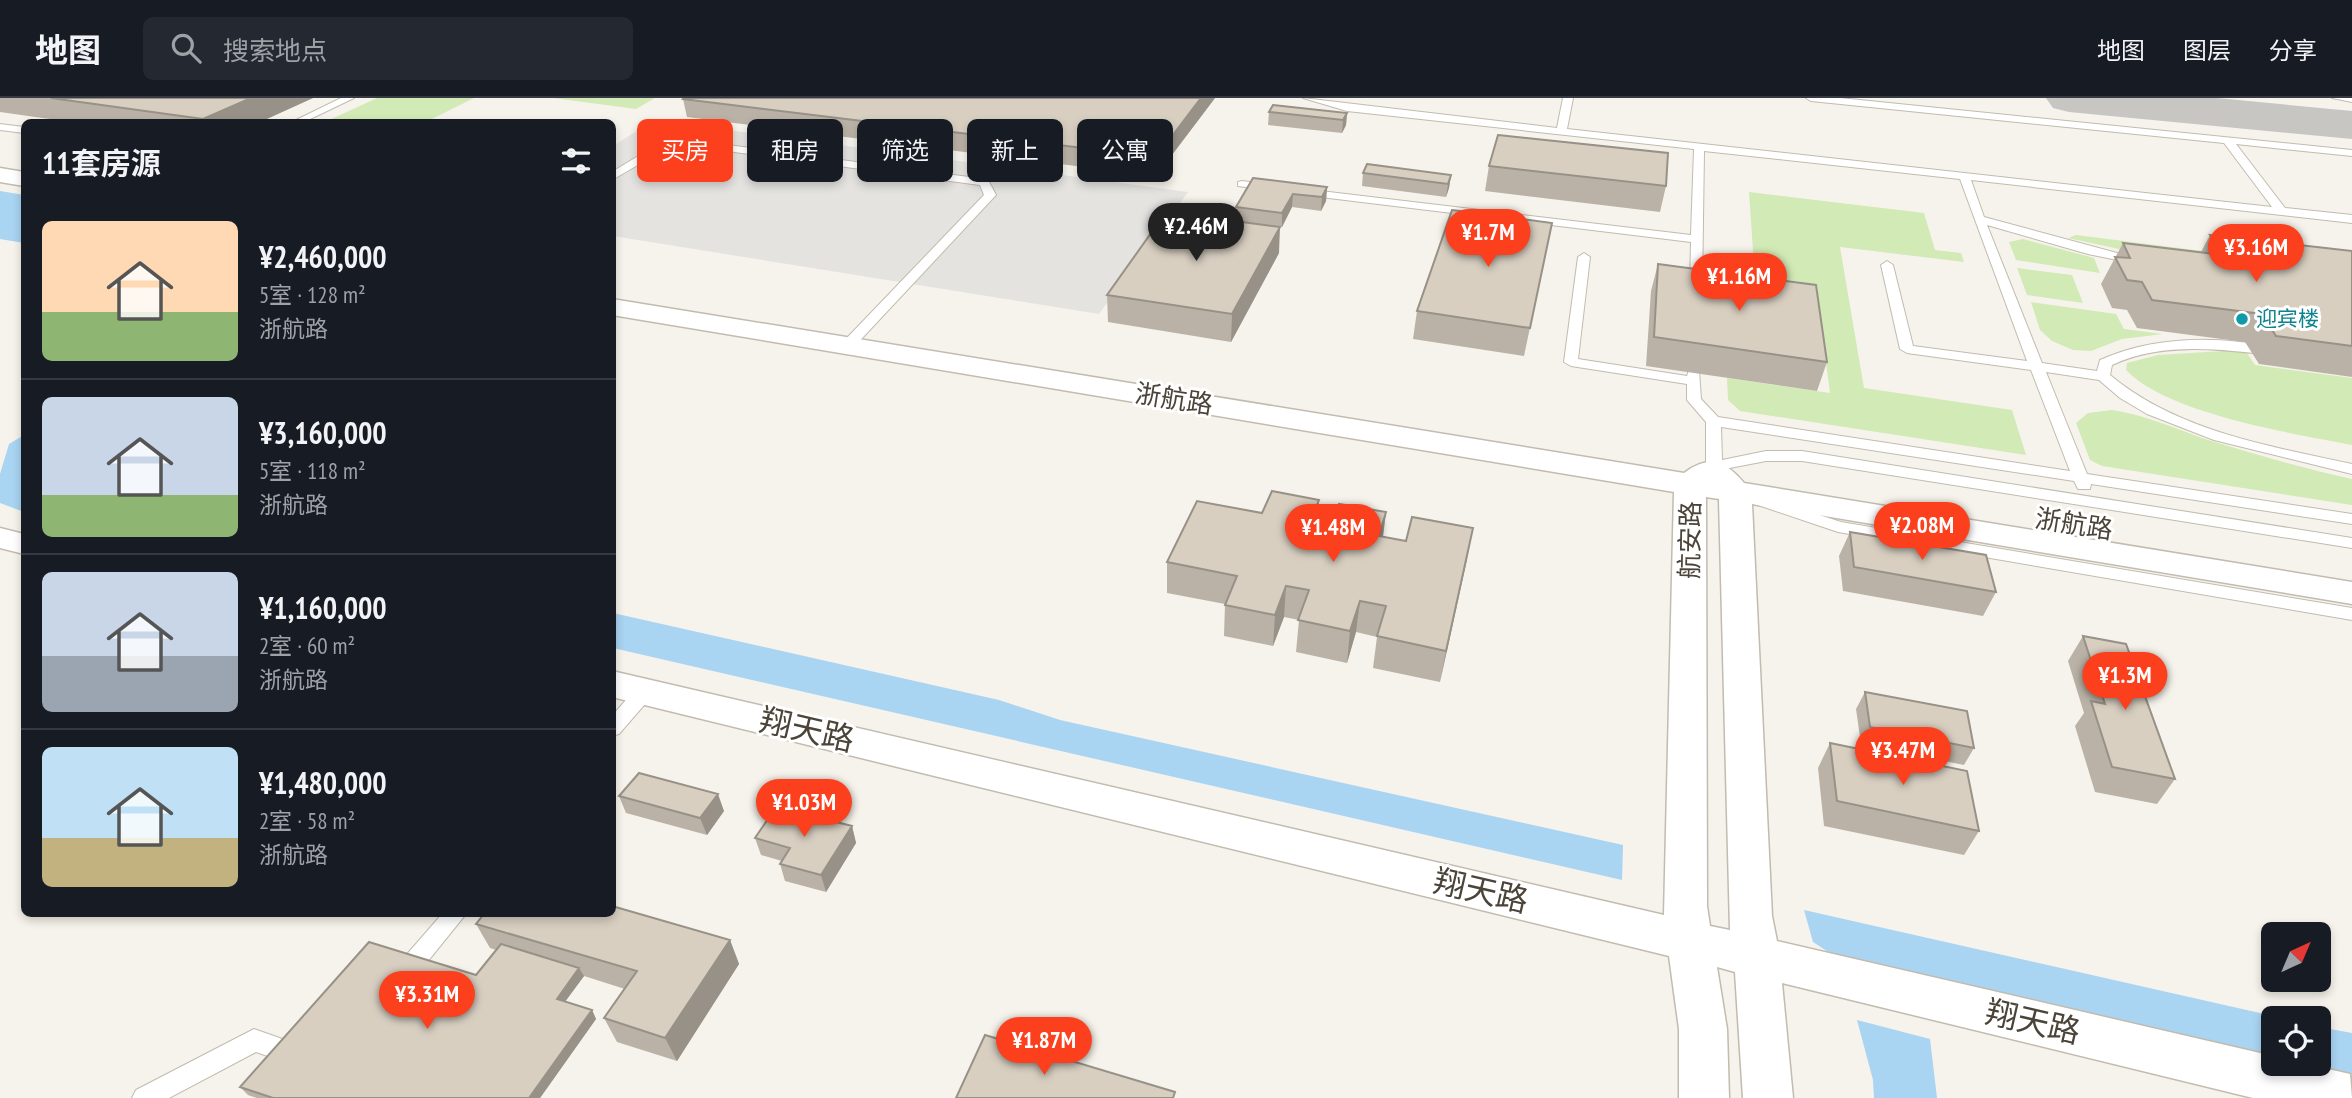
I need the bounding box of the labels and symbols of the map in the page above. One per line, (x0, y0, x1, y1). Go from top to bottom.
pin: ¥2.46M (1139, 204, 1253, 263)
pin: ¥1.7M (1439, 209, 1537, 269)
pin: ¥3.16M (2199, 225, 2313, 284)
pin: ¥1.16M (1682, 254, 1796, 313)
place label: 迎宾楼 (2256, 305, 2319, 332)
marker: 迎宾楼 (2234, 311, 2250, 327)
street label: 浙航路 (1133, 376, 1215, 421)
street label: 航安路 (1672, 501, 1707, 579)
street label: 浙航路 (2033, 501, 2115, 546)
pin: ¥2.08M (1865, 503, 1979, 562)
pin: ¥1.48M (1276, 504, 1390, 564)
pin: ¥1.3M (2076, 652, 2174, 712)
street label: 翔天路 (756, 698, 859, 760)
pin: ¥3.47M (1846, 728, 1960, 787)
pin: ¥1.03M (747, 780, 861, 839)
street label: 翔天路 (1430, 859, 1533, 921)
north arrow (2261, 922, 2331, 992)
pin: ¥3.31M (370, 972, 484, 1031)
street label: 翔天路 (1982, 990, 2085, 1052)
pin: ¥1.87M (987, 1018, 1101, 1077)

